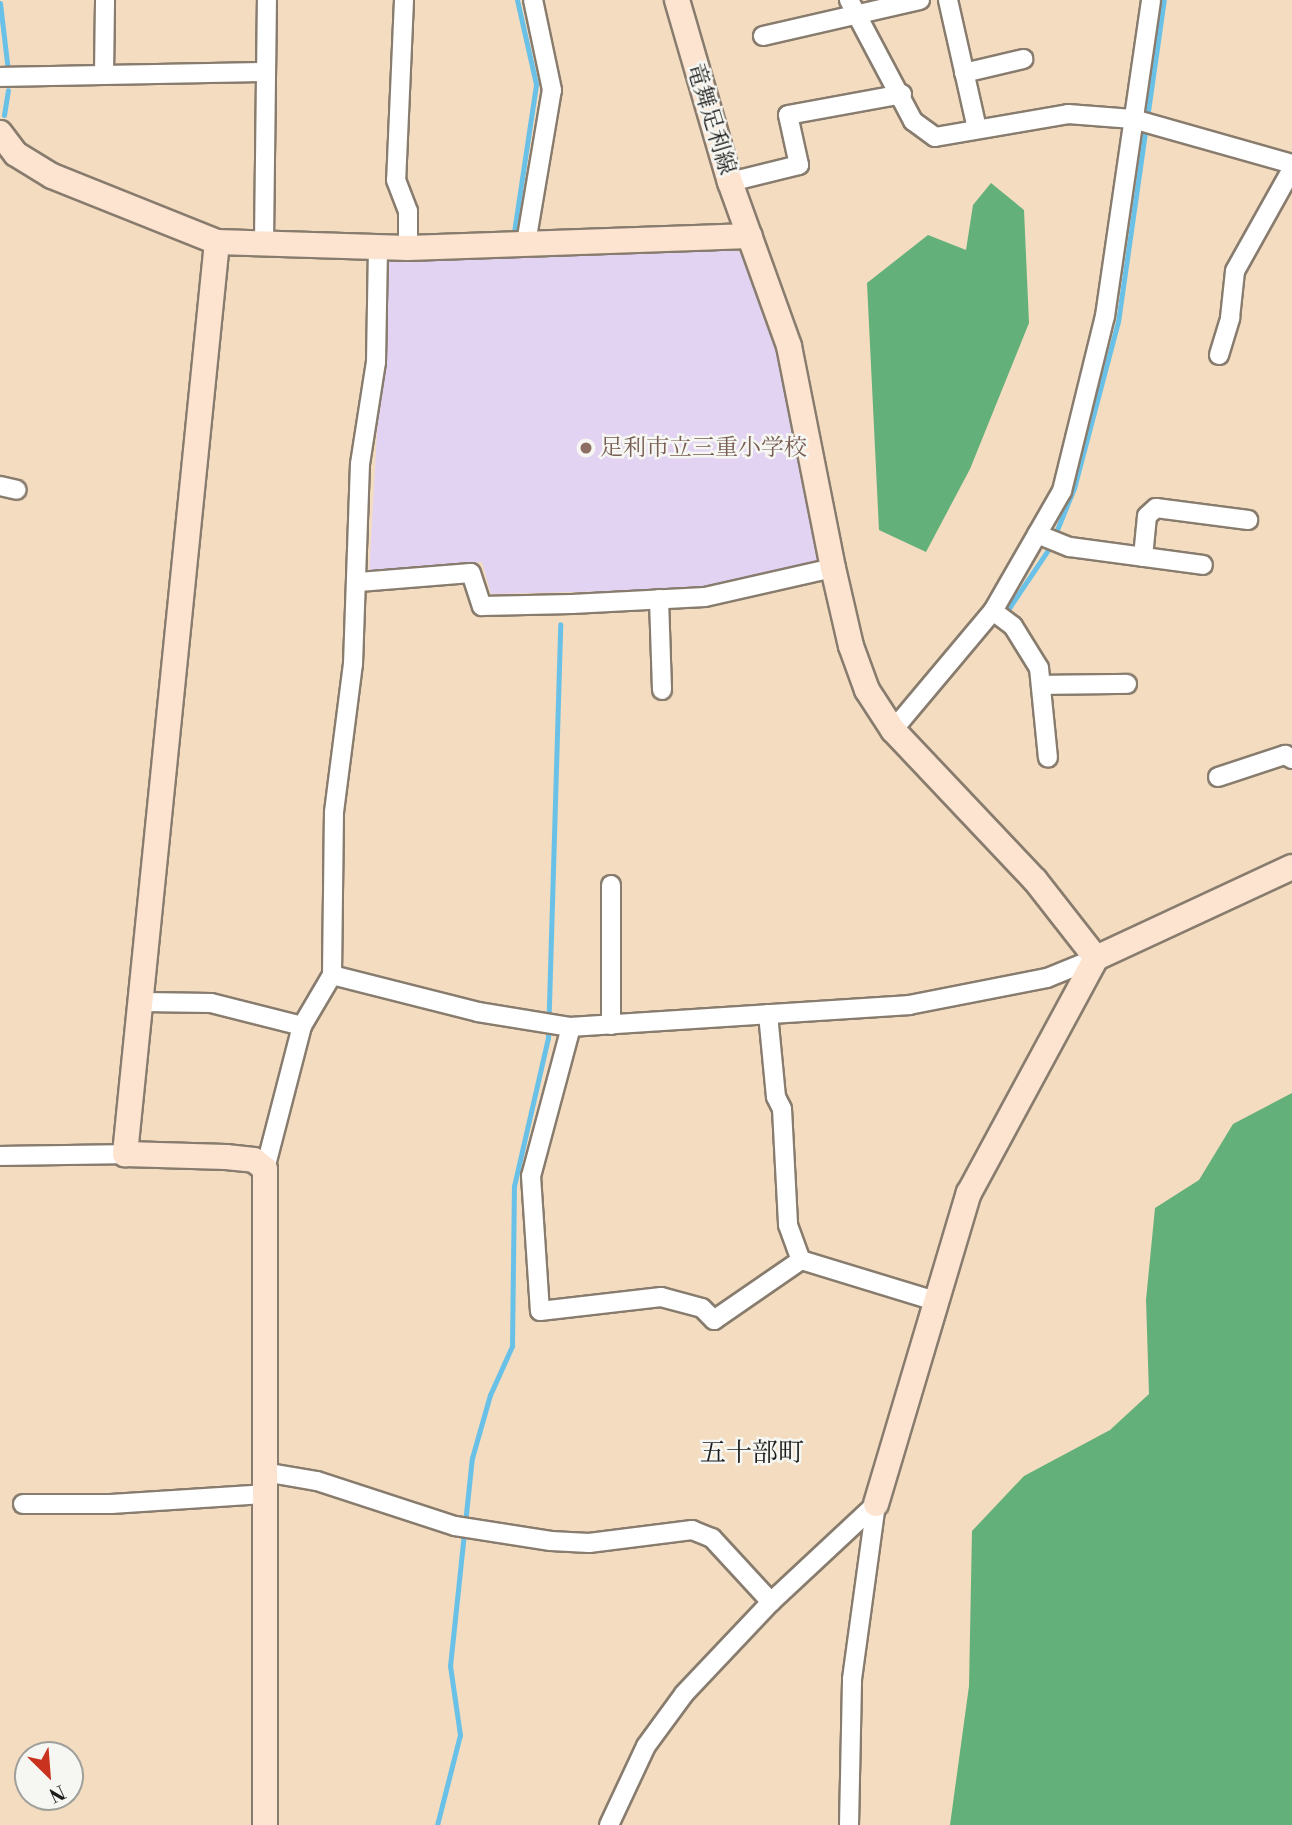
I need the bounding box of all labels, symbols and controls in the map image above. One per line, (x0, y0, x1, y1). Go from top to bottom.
street label: 竜舞足利線 (681, 60, 741, 178)
place label: 足利市立三重小学校 (600, 434, 807, 462)
marker: 足利市立三重小学校 (578, 440, 594, 456)
district label: 五十部町 (700, 1438, 804, 1470)
north arrow (14, 1741, 84, 1811)
text: N (45, 1779, 69, 1807)

